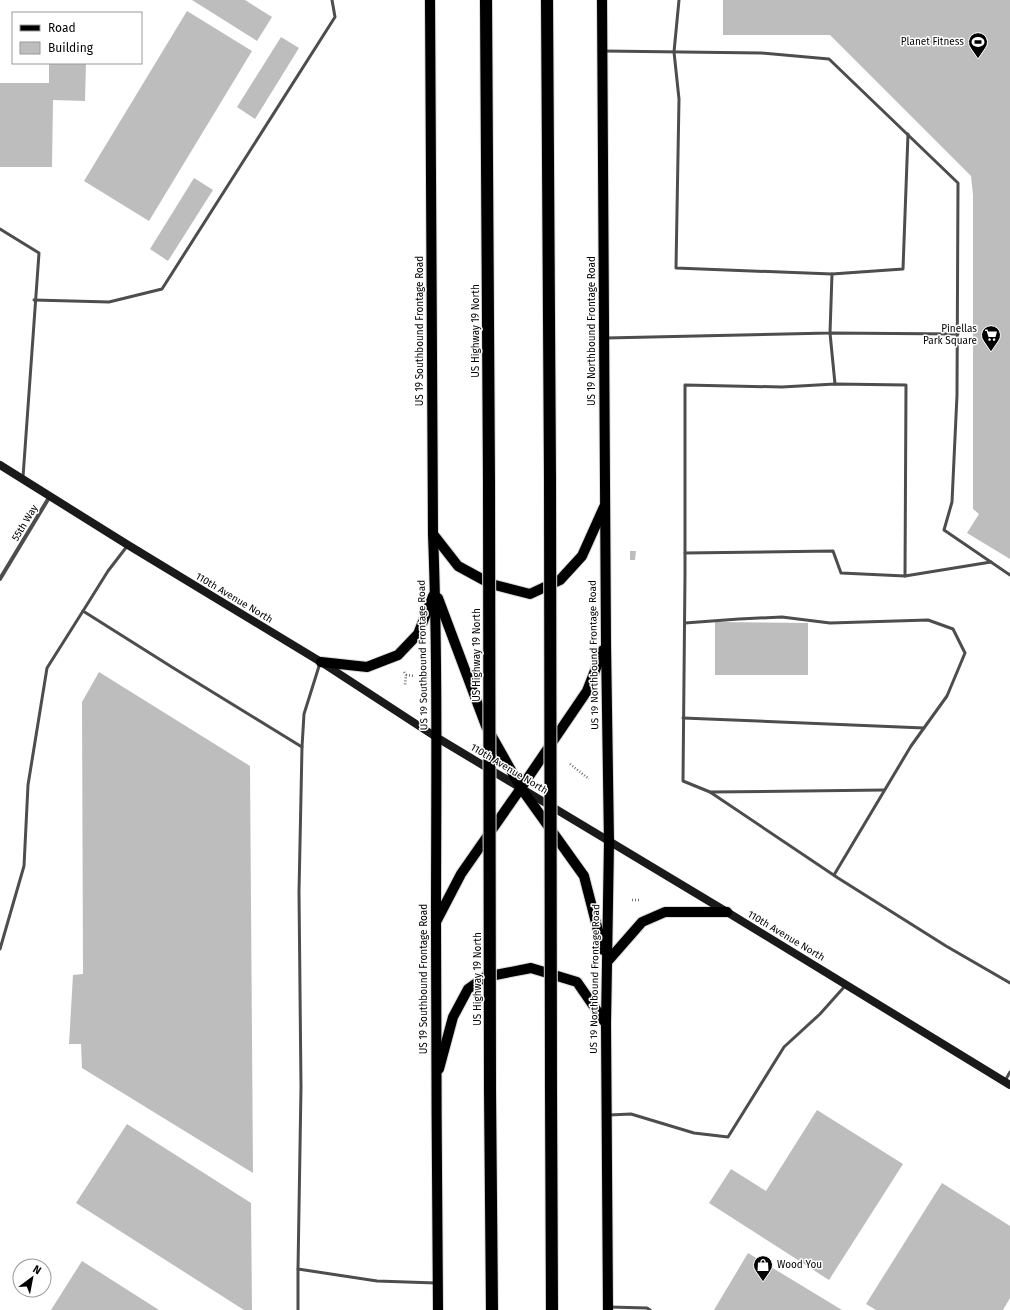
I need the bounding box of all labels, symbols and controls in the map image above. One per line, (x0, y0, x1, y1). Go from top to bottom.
legend (12, 12, 142, 64)
text: Road (48, 21, 76, 35)
sports icon: Planet Fitness (967, 31, 989, 59)
place label: Planet Fitness (901, 36, 964, 48)
text: Building (48, 41, 94, 55)
street label: US 19 Southbound Frontage Road (414, 256, 426, 406)
street label: US 19 Northbound Frontage Road (586, 256, 598, 406)
street label: US Highway 19 North (470, 284, 482, 378)
place label: Pinellas Park Square (923, 323, 977, 347)
supermarket icon: Pinellas Park Square (980, 324, 1002, 352)
street label: 55th Way (10, 503, 41, 543)
street label: 110th Avenue North (193, 570, 275, 626)
street label: US 19 Southbound Frontage Road (416, 580, 430, 730)
street label: US 19 Northbound Frontage Road (587, 580, 601, 730)
street label: US Highway 19 North (471, 608, 483, 702)
street label: 110th Avenue North (468, 741, 550, 797)
street label: US 19 Southbound Frontage Road (418, 904, 430, 1054)
street label: US 19 Northbound Frontage Road (588, 904, 602, 1054)
street label: 110th Avenue North (745, 908, 827, 964)
street label: US Highway 19 North (472, 932, 484, 1026)
shop icon: Wood You (752, 1254, 774, 1282)
north arrow (12, 1258, 52, 1298)
place label: Wood You (777, 1259, 822, 1271)
text: N (30, 1262, 44, 1277)

